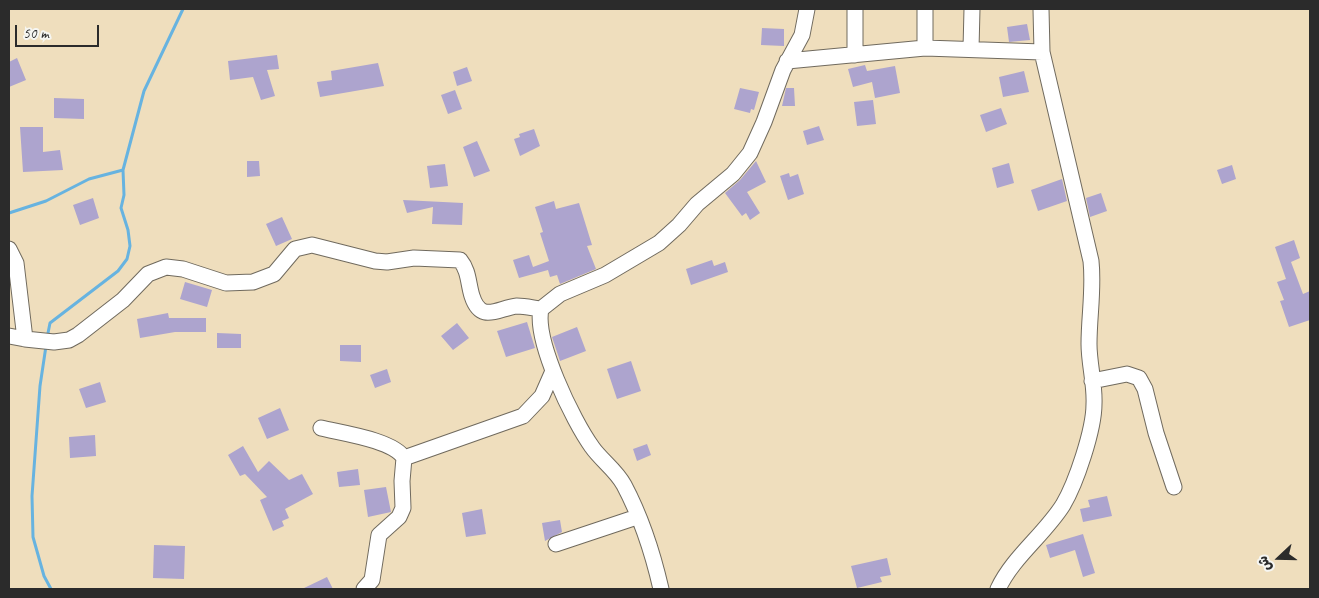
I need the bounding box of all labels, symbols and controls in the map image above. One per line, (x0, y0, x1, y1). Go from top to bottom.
scale bar (18, 15, 101, 47)
text: 50 m (23, 24, 49, 43)
north arrow (1254, 533, 1304, 583)
text: ش (1254, 553, 1275, 574)

